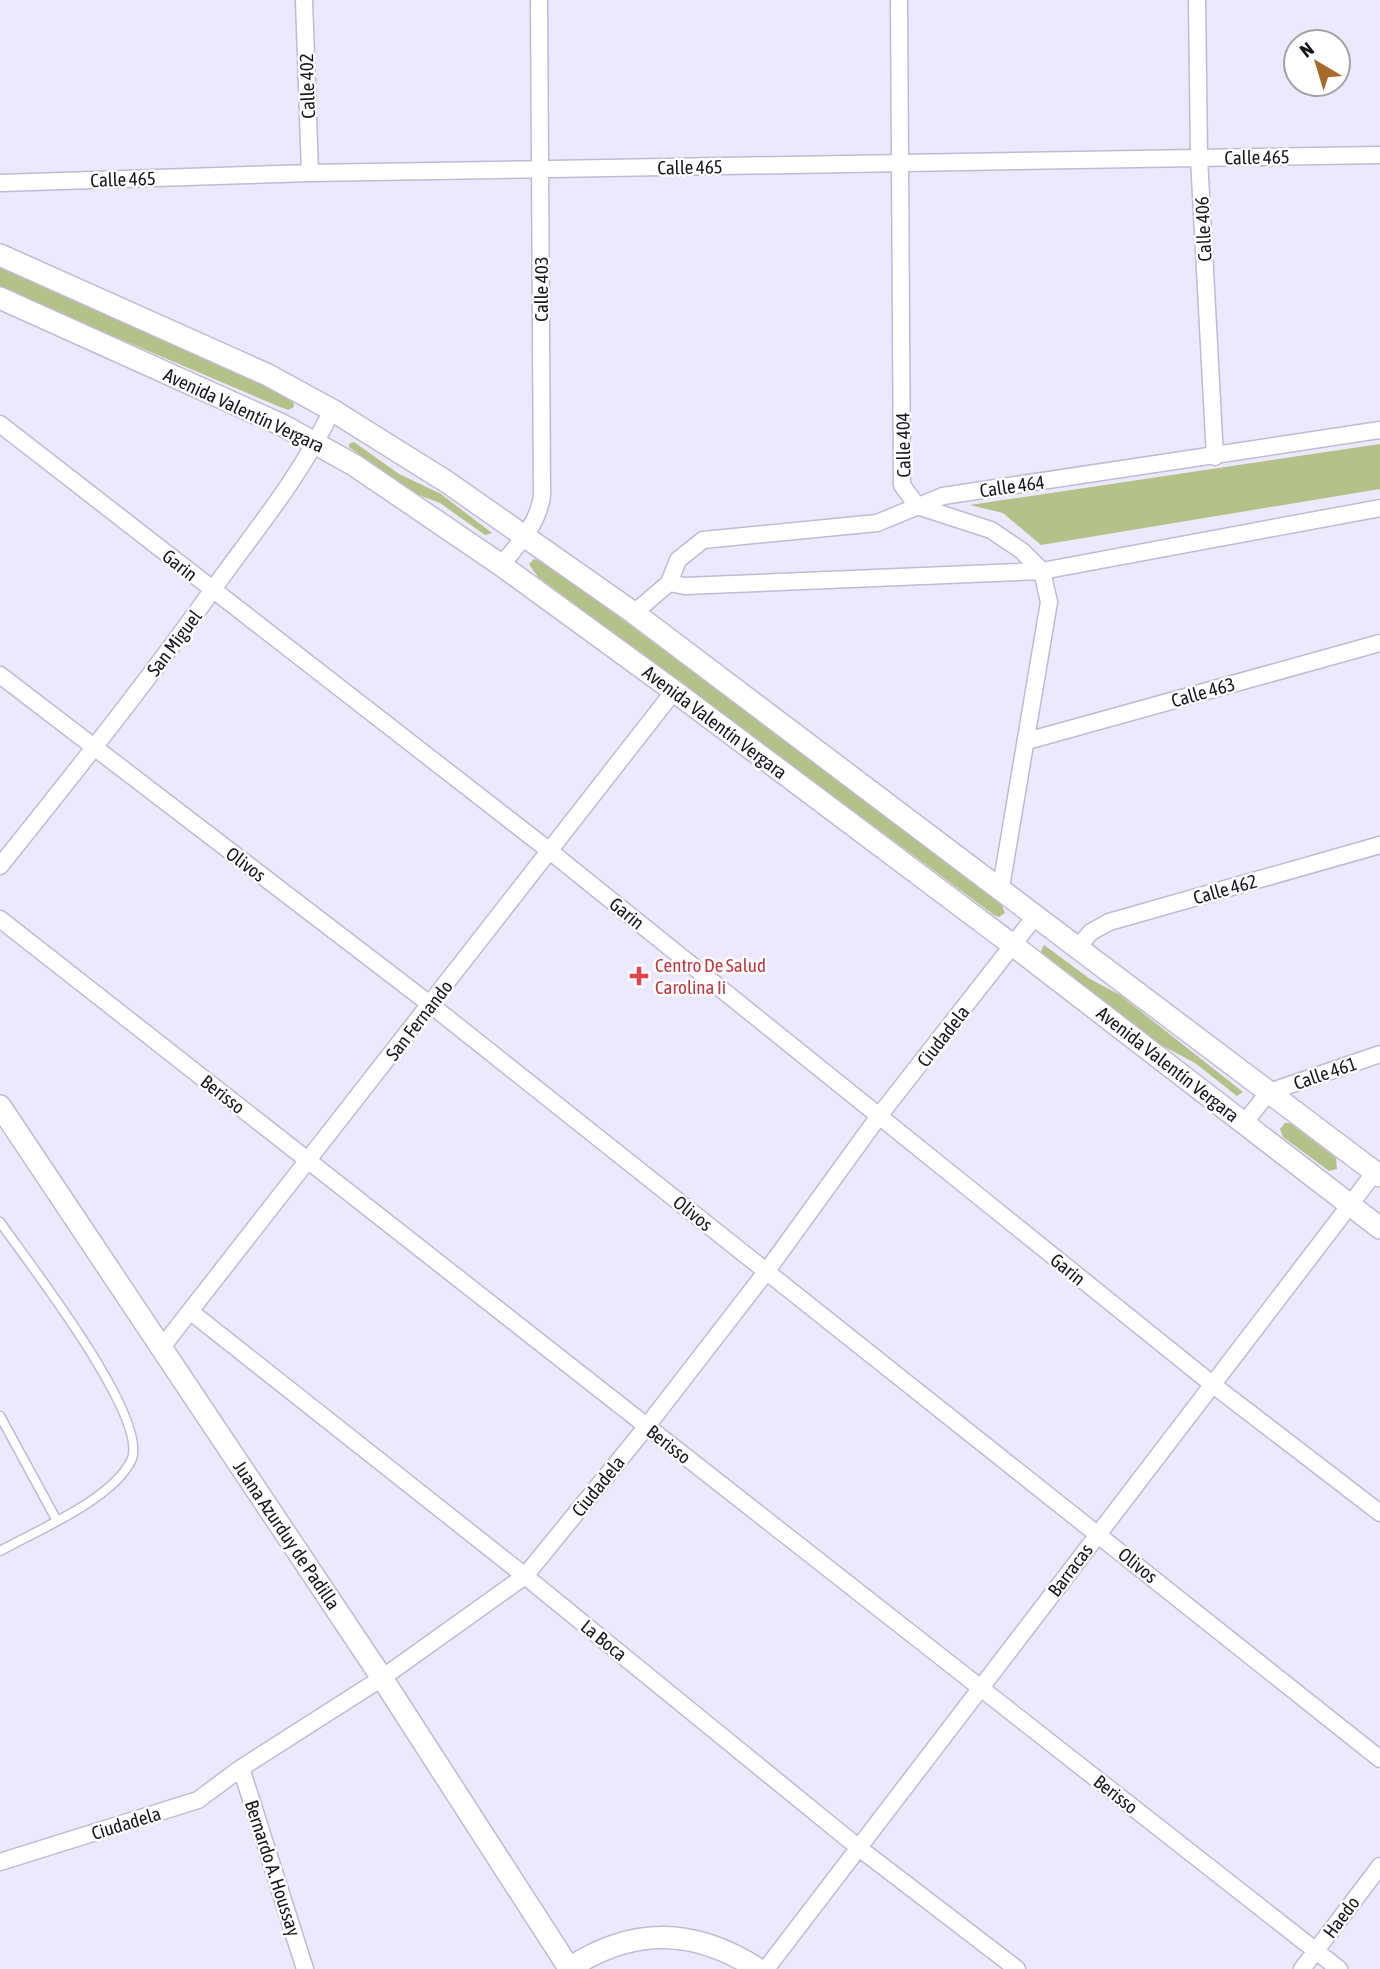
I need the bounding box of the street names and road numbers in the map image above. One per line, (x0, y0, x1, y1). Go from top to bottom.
street label: Calle 402 (295, 53, 319, 119)
street label: Calle 465 (1224, 145, 1290, 169)
street label: Calle 465 (657, 155, 723, 179)
street label: Calle 465 (90, 167, 156, 191)
street label: Calle 406 (1190, 196, 1216, 262)
street label: Calle 403 (530, 256, 552, 322)
street label: Avenida Valentín Vergara (160, 363, 328, 457)
street label: Calle 404 (891, 412, 915, 478)
street label: Calle 464 (978, 471, 1046, 501)
street label: Garin (158, 545, 202, 585)
street label: San Miguel (142, 606, 206, 680)
street label: Avenida Valentín Vergara (639, 661, 791, 783)
street label: Calle 463 (1169, 672, 1237, 712)
street label: Olivos (222, 842, 270, 886)
street label: Calle 462 (1191, 869, 1259, 909)
street label: Garin (605, 892, 649, 934)
street label: San Fernando (381, 976, 457, 1064)
street label: Ciudadela (912, 1001, 974, 1071)
street label: Avenida Valentín Vergara (1092, 1002, 1244, 1126)
street label: Calle 461 (1291, 1052, 1359, 1094)
street label: Berisso (197, 1070, 250, 1118)
street label: Olivos (669, 1191, 717, 1236)
street label: Garin (1046, 1248, 1090, 1290)
street label: Berisso (643, 1420, 696, 1468)
street label: Ciudadela (567, 1451, 629, 1521)
street label: Juana Azurduy de Padilla (229, 1456, 345, 1614)
street label: Barracas (1043, 1539, 1097, 1601)
street label: Olivos (1114, 1543, 1162, 1588)
street label: La Boca (577, 1615, 631, 1665)
street label: Berisso (1090, 1770, 1143, 1818)
street label: Bernardo A. Houssay (241, 1797, 305, 1939)
street label: Ciudadela (89, 1802, 163, 1844)
street label: Haedo (1318, 1892, 1364, 1942)

